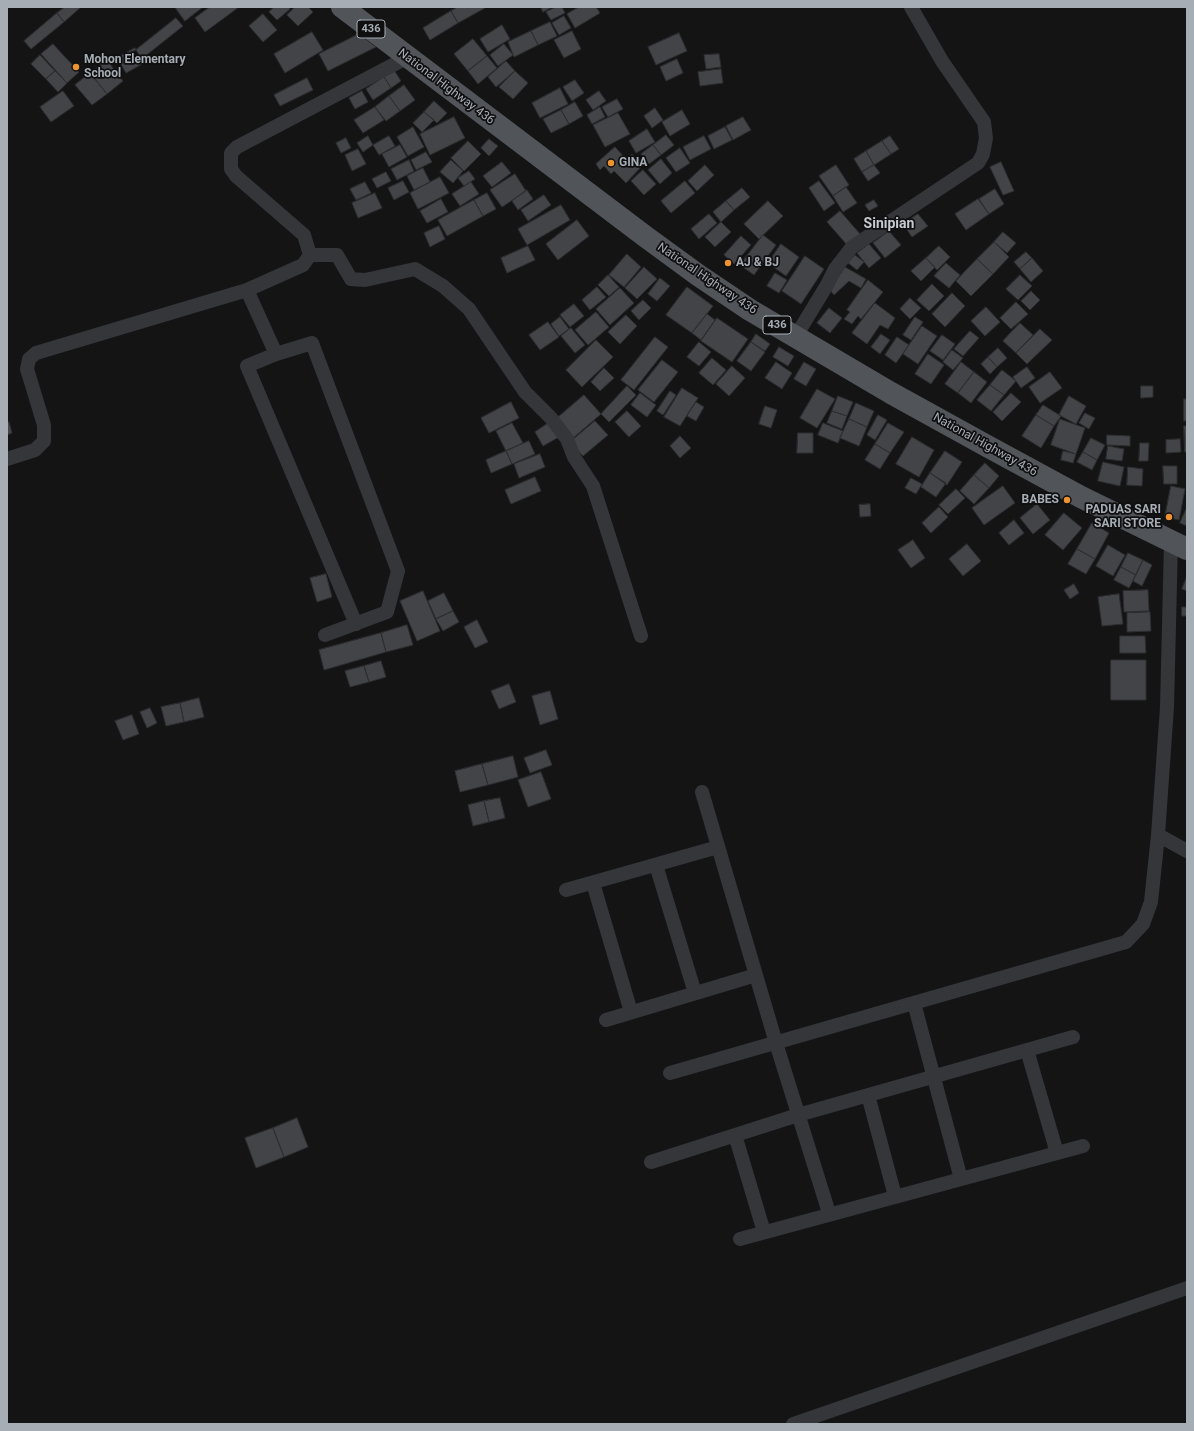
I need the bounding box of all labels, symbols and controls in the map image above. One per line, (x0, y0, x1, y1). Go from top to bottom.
road number: 436 (357, 20, 385, 38)
street label: National Highway 436 (395, 46, 497, 128)
place label: Mohon Elementary School (84, 53, 186, 81)
marker: Mohon Elementary School (71, 62, 81, 72)
place label: GINA (619, 156, 647, 170)
marker: GINA (606, 158, 616, 168)
district label: Sinipian (864, 216, 914, 232)
street label: National Highway 436 (654, 240, 760, 318)
place label: AJ & BJ (736, 256, 779, 270)
marker: AJ & BJ (723, 258, 733, 268)
road number: 436 (763, 316, 791, 334)
street label: National Highway 436 (930, 410, 1040, 480)
place label: BABES (1021, 493, 1059, 507)
marker: BABES (1062, 495, 1072, 505)
place label: PADUAS SARI SARI STORE (1086, 503, 1161, 531)
marker: PADUAS SARI SARI STORE (1164, 512, 1174, 522)

